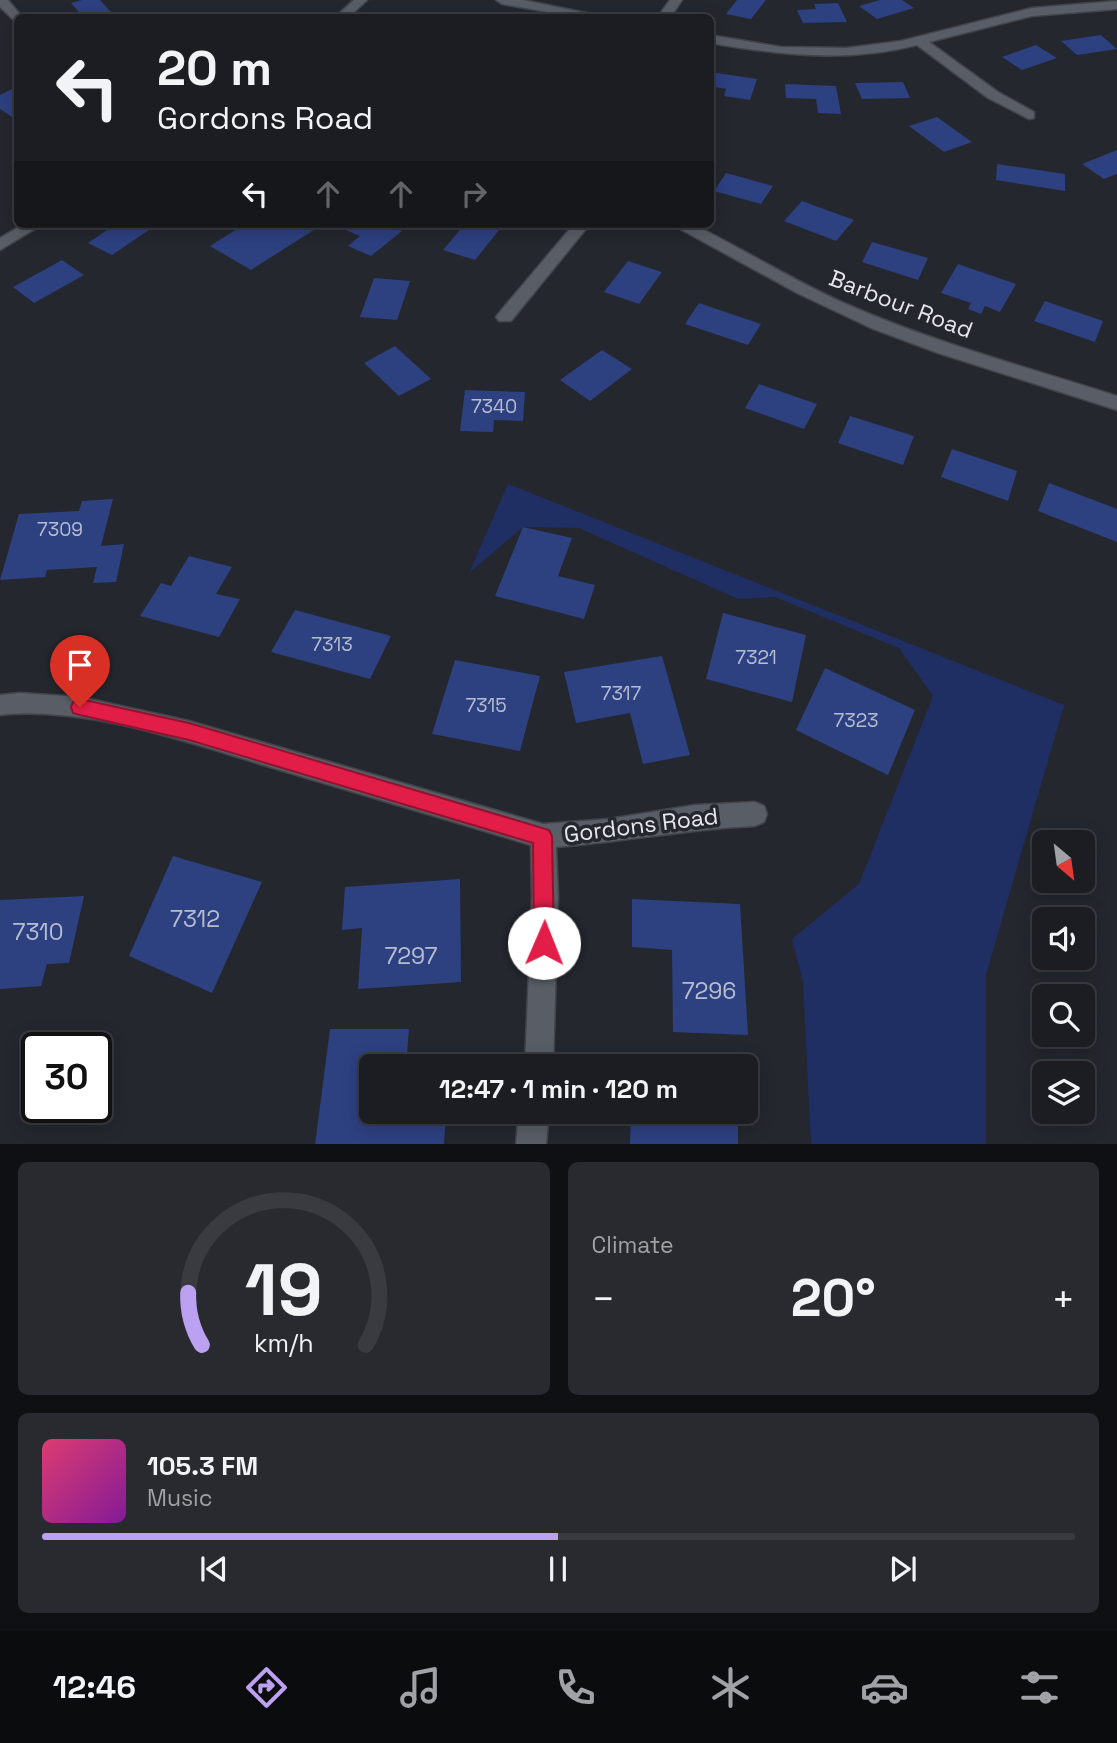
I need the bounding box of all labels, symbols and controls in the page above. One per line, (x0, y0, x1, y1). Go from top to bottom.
text: 20 m (157, 37, 272, 99)
icon: left (42, 42, 133, 133)
text: Gordons Road (157, 98, 373, 138)
icon: left (236, 175, 274, 213)
icon: ahead (309, 175, 347, 213)
icon: ahead (382, 175, 420, 213)
icon: right (455, 175, 493, 213)
street label: Barbour Road (825, 263, 977, 345)
house number: 7340 (471, 394, 517, 419)
house number: 7309 (37, 517, 83, 542)
house number: 7313 (311, 632, 353, 657)
pin (50, 635, 110, 707)
house number: 7321 (735, 645, 777, 670)
icon: arrive (61, 646, 99, 684)
house number: 7317 (601, 681, 642, 706)
house number: 7315 (465, 693, 507, 718)
house number: 7323 (833, 708, 879, 733)
street label: Gordons Road (562, 801, 720, 849)
north arrow (1032, 830, 1096, 892)
map controls (1032, 830, 1095, 1124)
house number: 7312 (170, 904, 220, 934)
position arrow (507, 906, 581, 980)
button: sound (1032, 907, 1095, 970)
house number: 7310 (13, 917, 63, 947)
house number: 7297 (384, 941, 438, 971)
house number: 7296 (682, 976, 736, 1006)
button: search (1032, 984, 1095, 1047)
speed limit sign: 30 (21, 1032, 112, 1123)
button: layers (1032, 1061, 1095, 1124)
text: 12:47 · 1 min · 120 m (439, 1072, 678, 1106)
text: Climate (592, 1230, 674, 1260)
text: 19 (245, 1243, 323, 1336)
text: 20° (791, 1265, 876, 1331)
text: − (592, 1275, 615, 1323)
text: + (1051, 1275, 1075, 1323)
text: km/h (254, 1326, 314, 1358)
text: 105.3 FM (147, 1449, 258, 1483)
text: Music (147, 1483, 212, 1513)
icon: previous (195, 1550, 233, 1588)
icon: pause (539, 1550, 577, 1588)
icon: next (884, 1550, 922, 1588)
icon: directions (242, 1663, 291, 1712)
icon: music (396, 1663, 445, 1712)
icon: phone (551, 1663, 600, 1712)
icon: climate (706, 1663, 755, 1712)
icon: car (860, 1663, 909, 1712)
icon: filters (1015, 1663, 1064, 1712)
text: 12:46 (53, 1667, 136, 1707)

